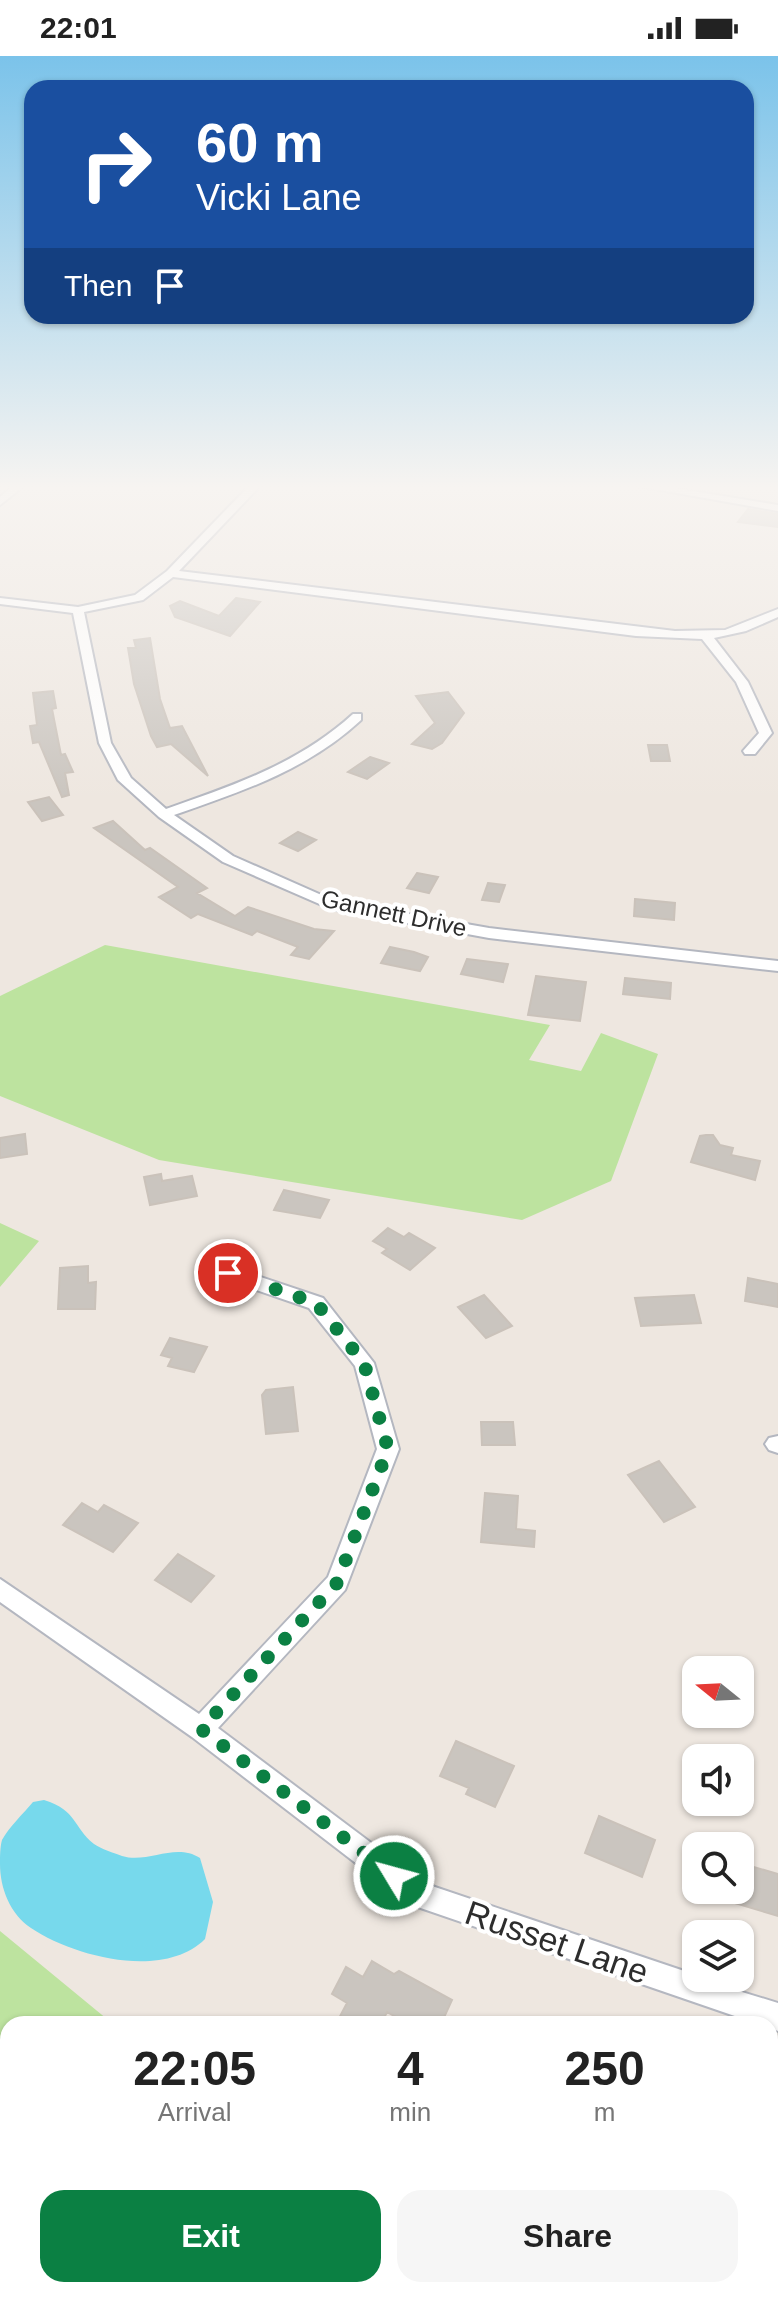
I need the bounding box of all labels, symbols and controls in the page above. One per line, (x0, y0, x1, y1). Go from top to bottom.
text: 22:01 (40, 11, 117, 44)
text: 60 m (196, 111, 324, 174)
icon: right (64, 112, 168, 216)
text: Vicki Lane (196, 177, 361, 218)
icon: arrive (148, 264, 192, 308)
text: Then (64, 269, 132, 302)
street label: Gannett Drive (319, 884, 469, 942)
pin (194, 1239, 262, 1307)
icon: arrive (206, 1251, 250, 1295)
north arrow (682, 1656, 754, 1728)
map controls (682, 1656, 754, 1992)
button: sound (682, 1744, 754, 1816)
button: search (682, 1832, 754, 1904)
position arrow (352, 1834, 436, 1918)
street label: Russet Lane (461, 1893, 653, 1991)
button: layers (682, 1920, 754, 1992)
text: 22:05 (133, 2042, 256, 2095)
text: 4 (397, 2042, 424, 2095)
text: 250 (565, 2042, 645, 2095)
text: Arrival (158, 2097, 232, 2127)
text: min (389, 2097, 431, 2127)
text: m (594, 2097, 615, 2127)
button: Exit (40, 2190, 381, 2282)
button: Share (397, 2190, 738, 2282)

